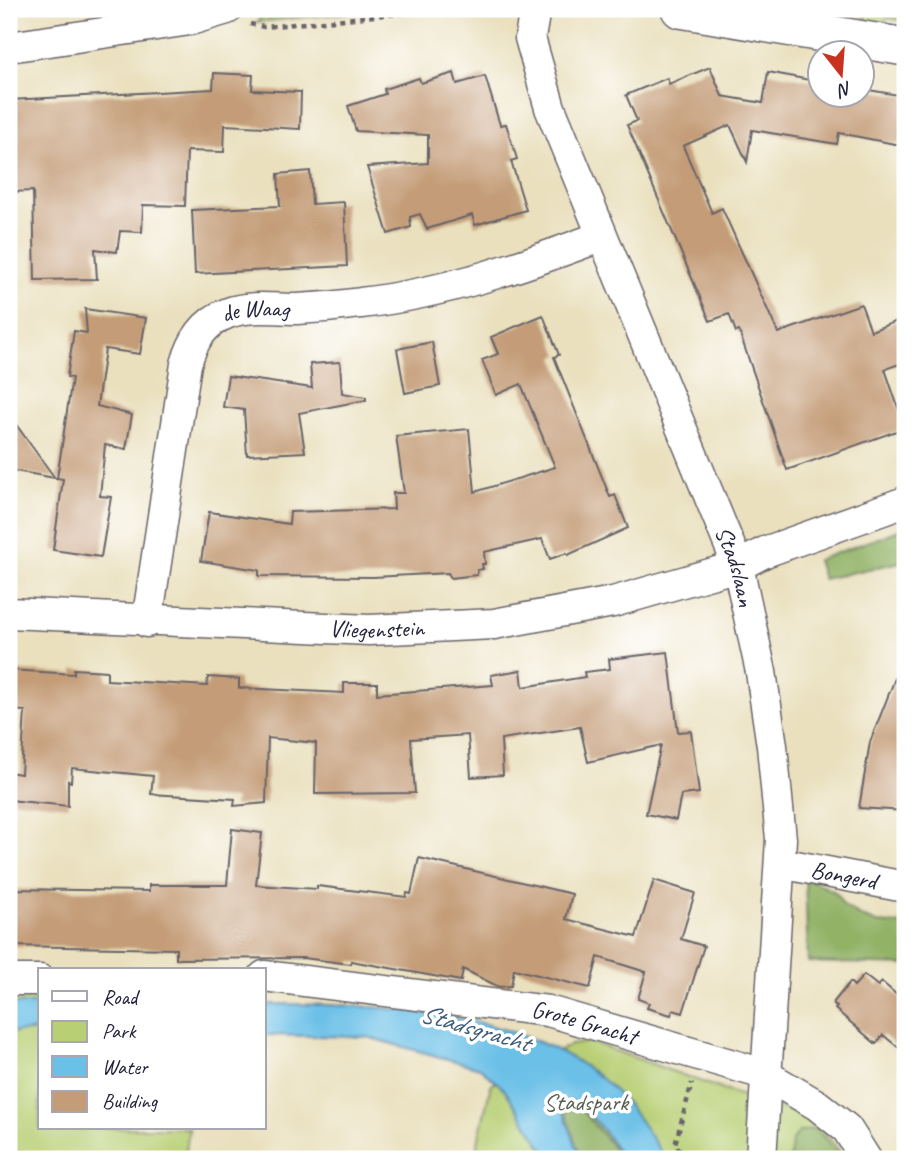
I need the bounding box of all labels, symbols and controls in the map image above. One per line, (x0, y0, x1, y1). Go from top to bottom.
north arrow (806, 38, 876, 108)
text: N (833, 76, 855, 103)
street label: de Waag (216, 292, 292, 329)
street label: Stadslaan (708, 522, 761, 609)
street label: Vliegenstein (329, 612, 426, 645)
street label: Bongerd (808, 854, 883, 897)
legend (38, 968, 266, 1130)
text: Road (102, 984, 141, 1010)
street label: Grote Gracht (530, 994, 643, 1052)
water label: Stadsgracht (417, 997, 538, 1061)
text: Park (102, 1018, 137, 1044)
text: Water (102, 1054, 149, 1080)
park label: Stadspark (544, 1087, 630, 1117)
text: Building (102, 1088, 159, 1114)

